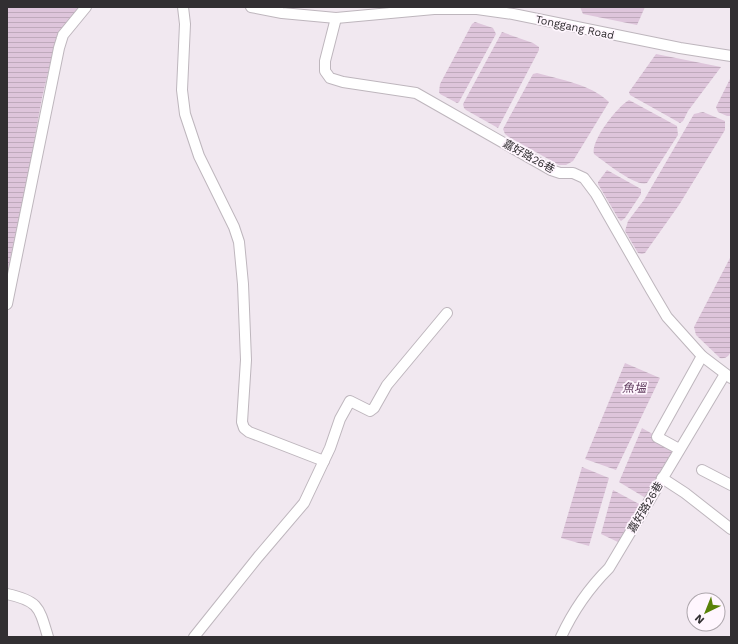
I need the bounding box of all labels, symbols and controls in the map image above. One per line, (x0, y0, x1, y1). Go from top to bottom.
street label: Tonggang Road (534, 13, 615, 42)
street label: 嘉好路26巷 (501, 137, 557, 176)
water label: 魚塭 (622, 381, 647, 395)
street label: 嘉好路26巷 (625, 479, 666, 535)
north arrow (686, 592, 726, 632)
text: N (692, 611, 707, 626)

